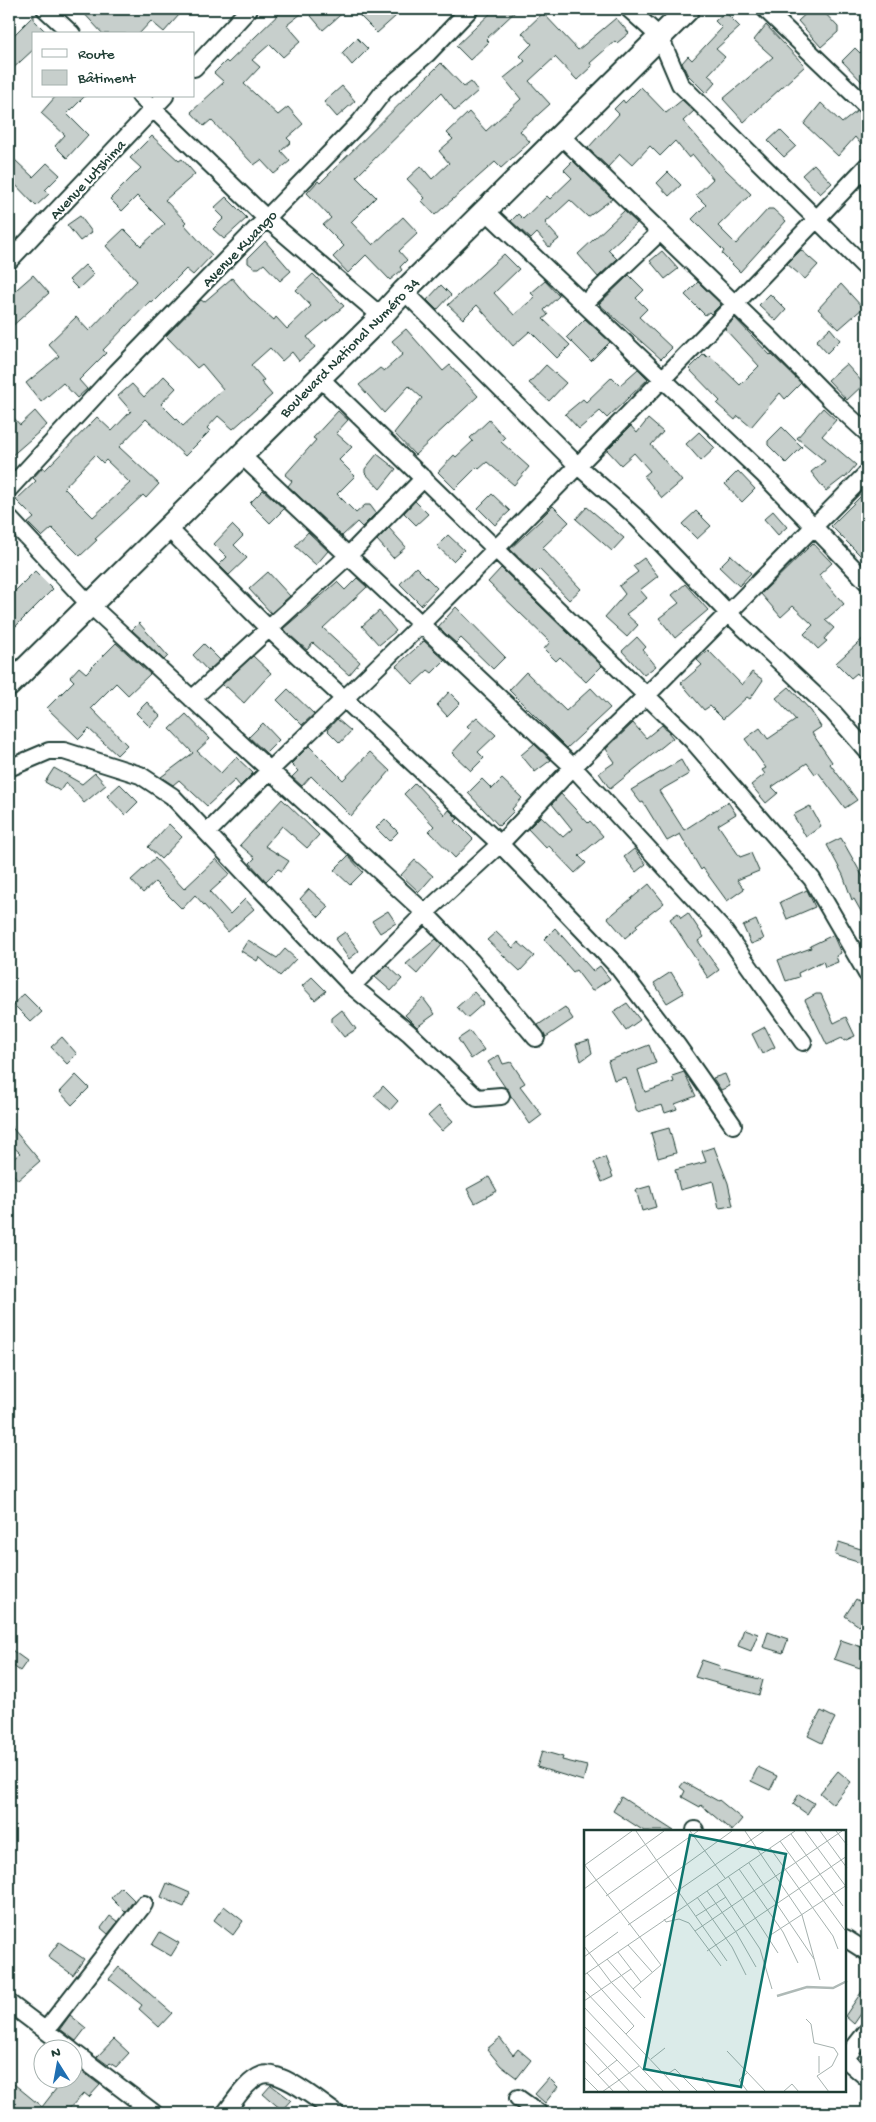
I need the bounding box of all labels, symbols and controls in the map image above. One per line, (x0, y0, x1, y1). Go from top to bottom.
legend (32, 32, 195, 98)
text: Route (78, 46, 115, 64)
text: Bâtiment (77, 70, 137, 88)
street label: Avenue Lutshima (47, 136, 131, 224)
street label: Avenue Kwango (199, 207, 282, 292)
street label: Boulevard National Numéro 34 (276, 275, 424, 423)
inset map (584, 1830, 846, 2092)
north arrow (32, 2040, 82, 2090)
text: N (50, 2044, 62, 2063)

